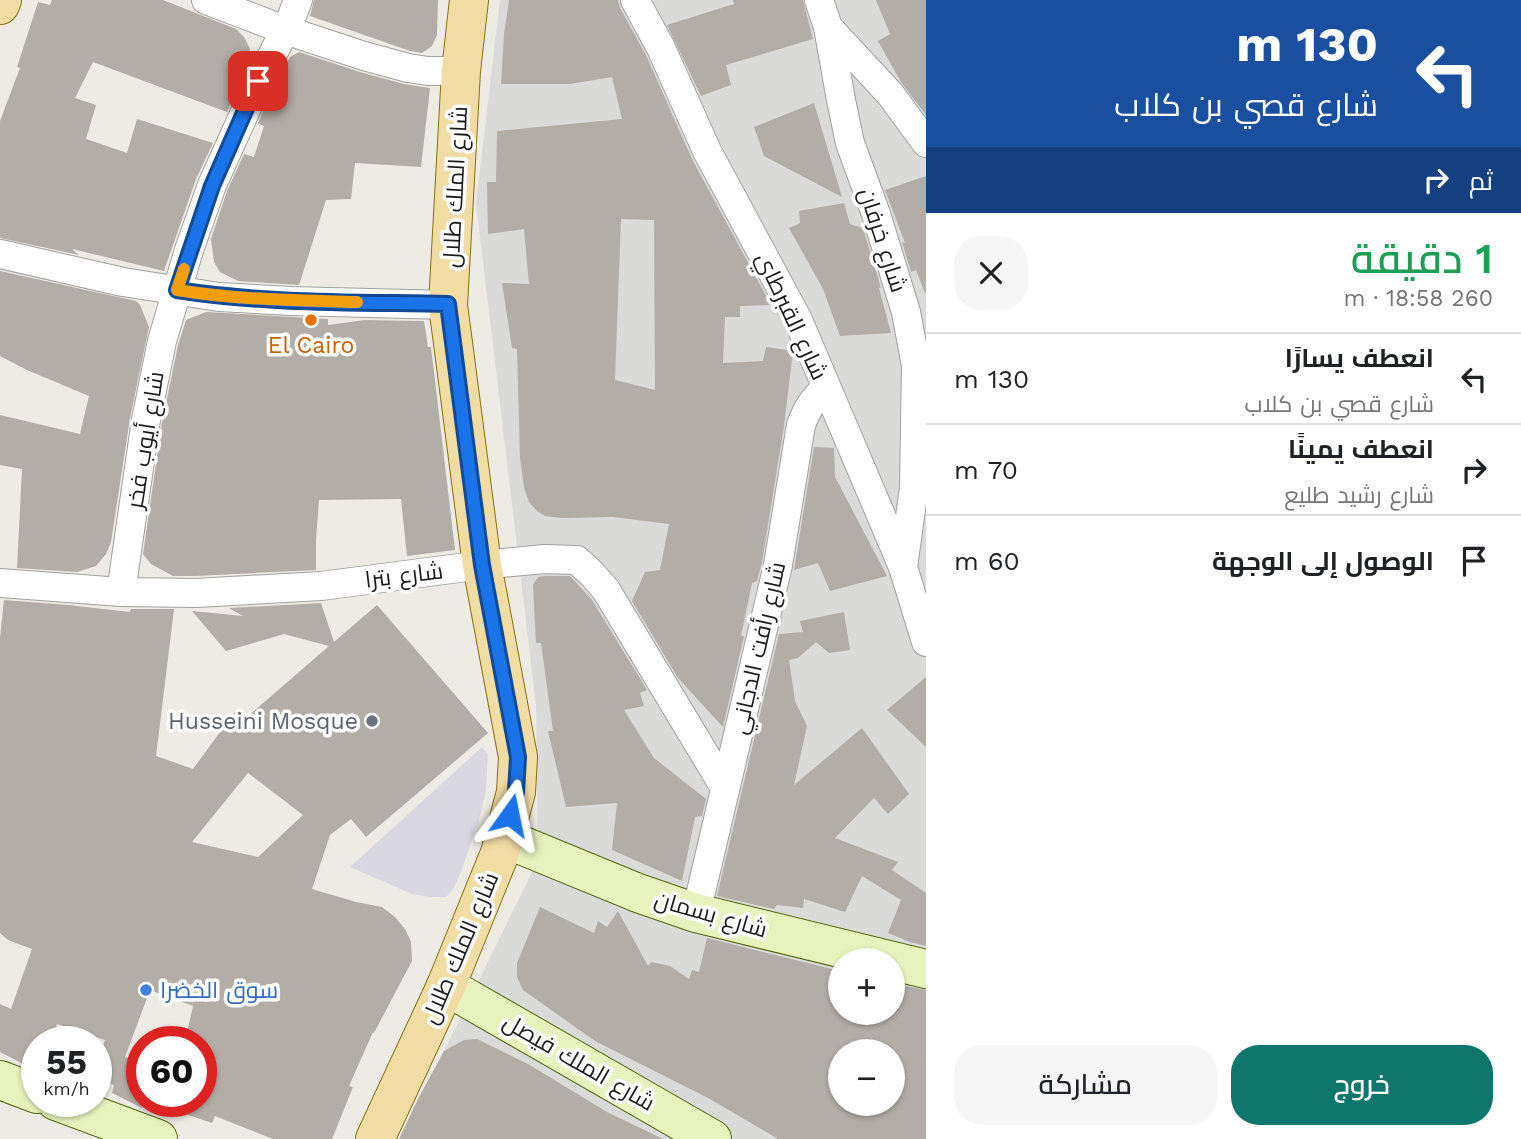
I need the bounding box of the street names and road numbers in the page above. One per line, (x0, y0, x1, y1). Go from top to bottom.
street label: شارع الملك طلال (438, 105, 475, 269)
street label: شارع خرفان (851, 185, 912, 296)
street label: شارع القبرطاي (747, 248, 833, 386)
street label: شارع أيوب فخر (119, 369, 172, 513)
street label: شارع بترا (364, 557, 445, 596)
street label: شارع رأفت الدجاني (724, 559, 795, 738)
street label: شارع الملك طلال (416, 868, 506, 1029)
street label: شارع بسمان (651, 886, 770, 945)
street label: شارع الملك فيصل (497, 1008, 659, 1118)

